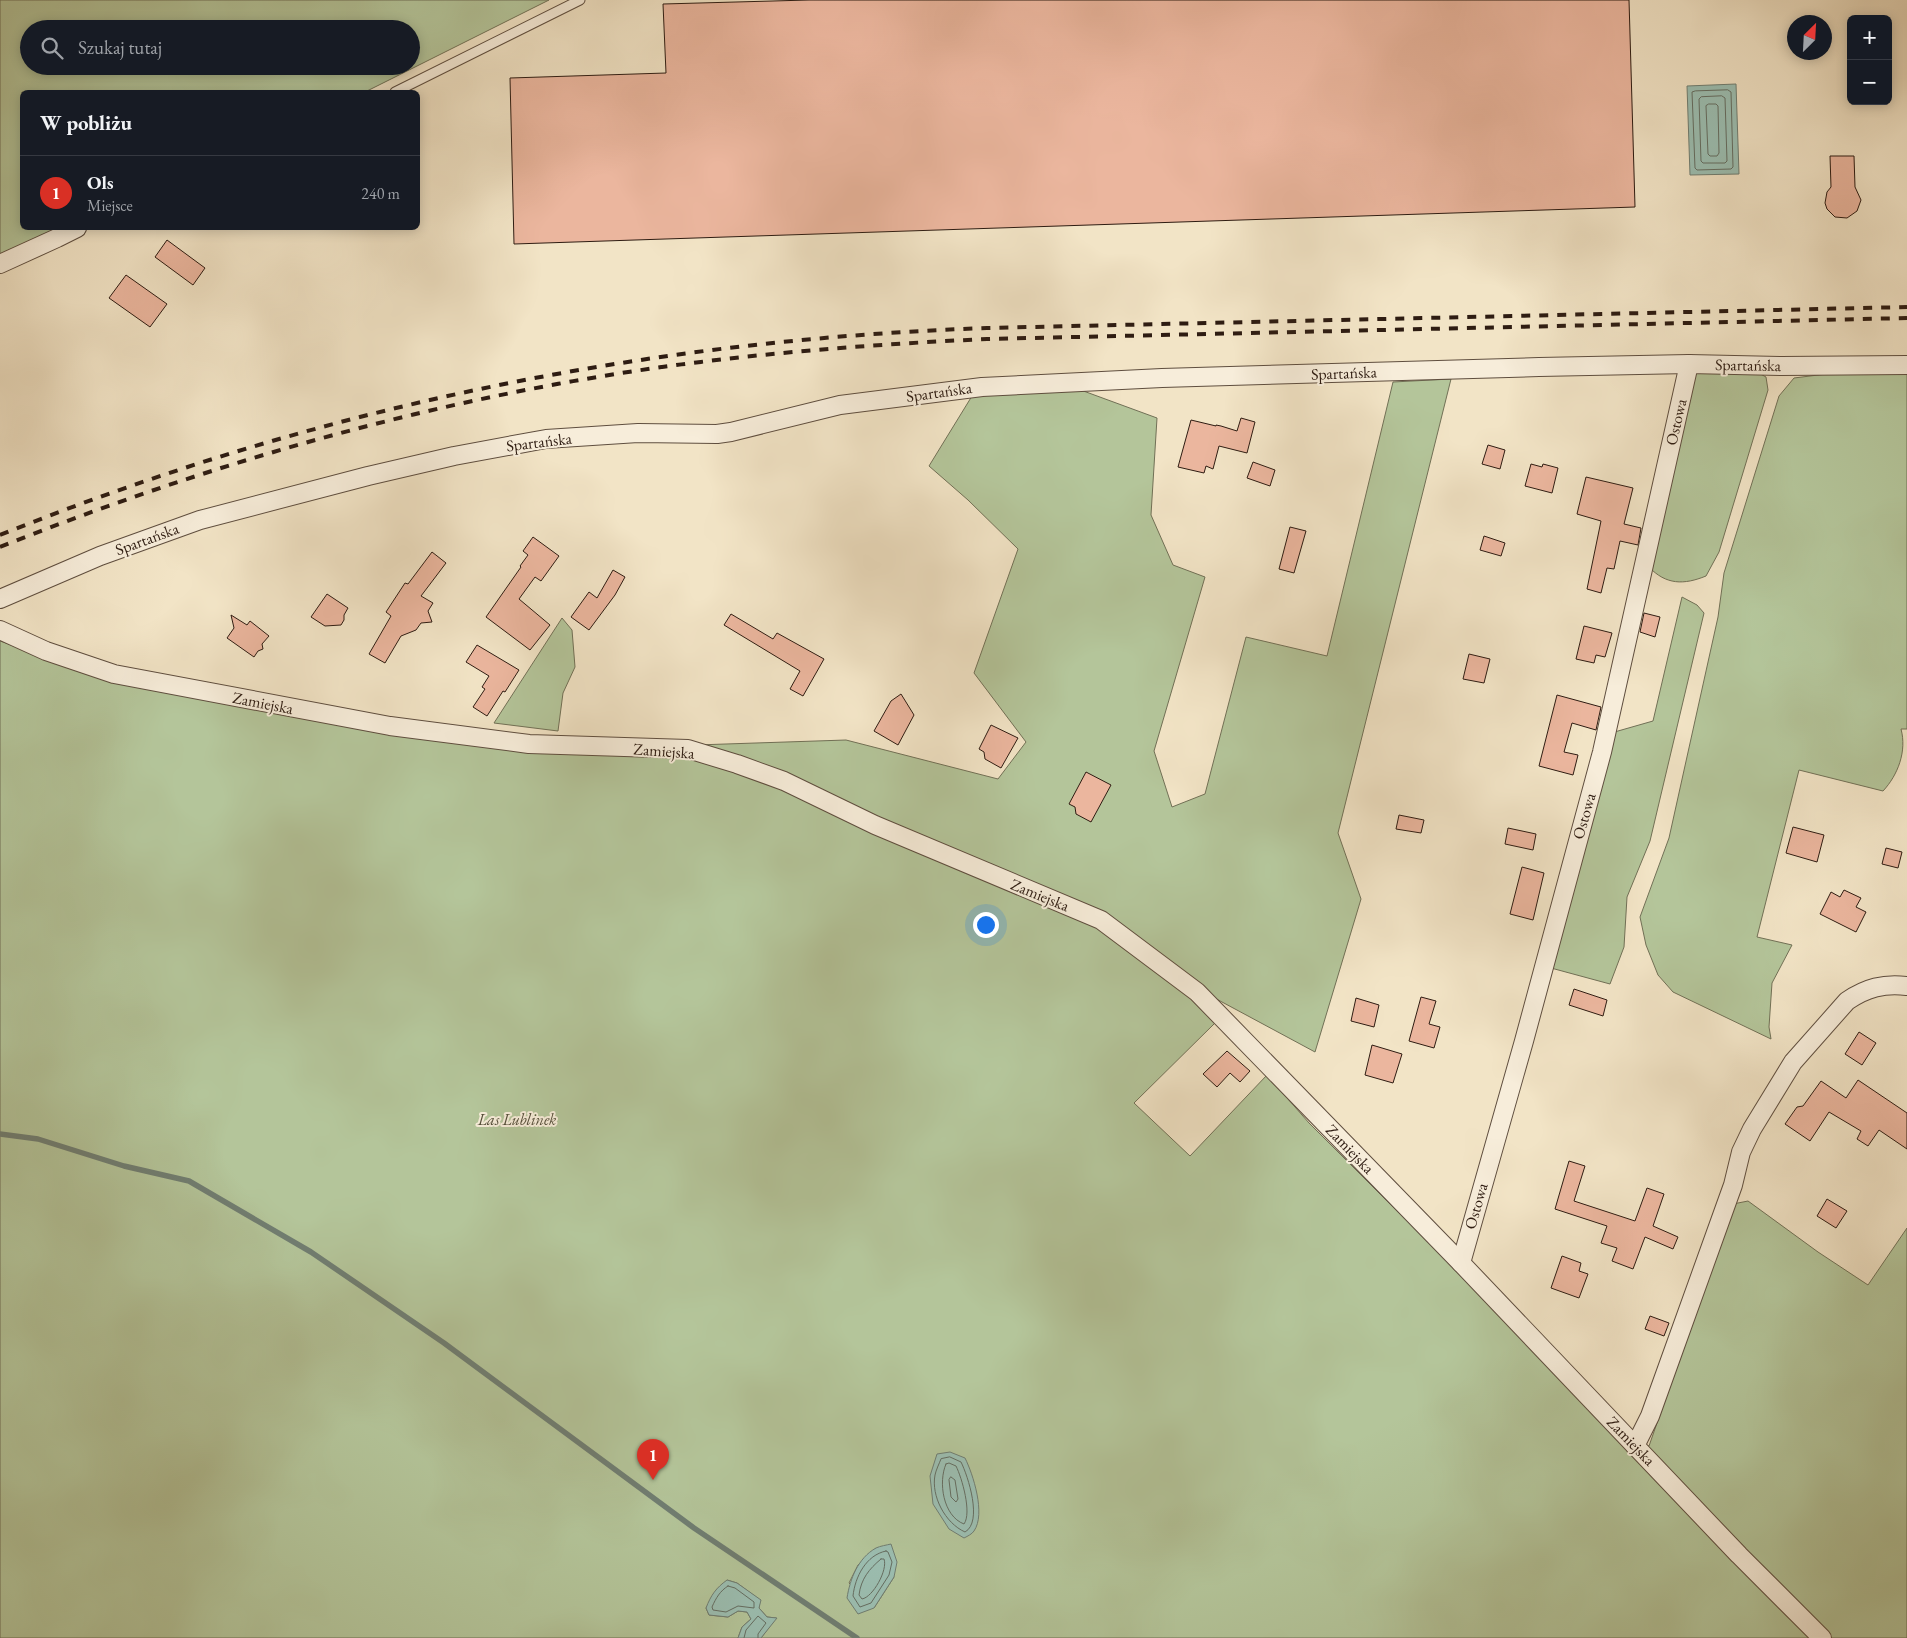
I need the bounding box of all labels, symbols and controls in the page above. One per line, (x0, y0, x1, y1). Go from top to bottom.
north arrow (1787, 15, 1832, 60)
map controls (1847, 15, 1892, 105)
button: + (1847, 15, 1892, 60)
search box (20, 20, 420, 75)
icon: search (38, 34, 66, 62)
text: Szukaj tutaj (78, 35, 162, 60)
button: − (1847, 60, 1892, 105)
text: W pobliżu (40, 109, 132, 136)
text: Ols (87, 170, 114, 195)
text: 1 (52, 183, 60, 204)
text: 240 m (361, 183, 400, 204)
text: Miejsce (87, 195, 133, 216)
street label: Spartańska (1715, 354, 1782, 376)
street label: Spartańska (1311, 361, 1378, 385)
street label: Spartańska (905, 377, 974, 407)
street label: Ostowa (1660, 396, 1692, 447)
street label: Spartańska (505, 427, 574, 456)
street label: Spartańska (112, 518, 182, 560)
street label: Zamiejska (231, 687, 296, 719)
street label: Zamiejska (633, 738, 696, 764)
street label: Ostowa (1567, 790, 1601, 842)
street label: Zamiejska (1008, 874, 1073, 916)
your location (973, 912, 999, 938)
park label: Las Lublinek (477, 1109, 557, 1130)
street label: Zamiejska (1321, 1120, 1379, 1179)
street label: Ostowa (1459, 1180, 1493, 1232)
street label: Zamiejska (1602, 1412, 1660, 1471)
pin: 1 (637, 1439, 669, 1480)

